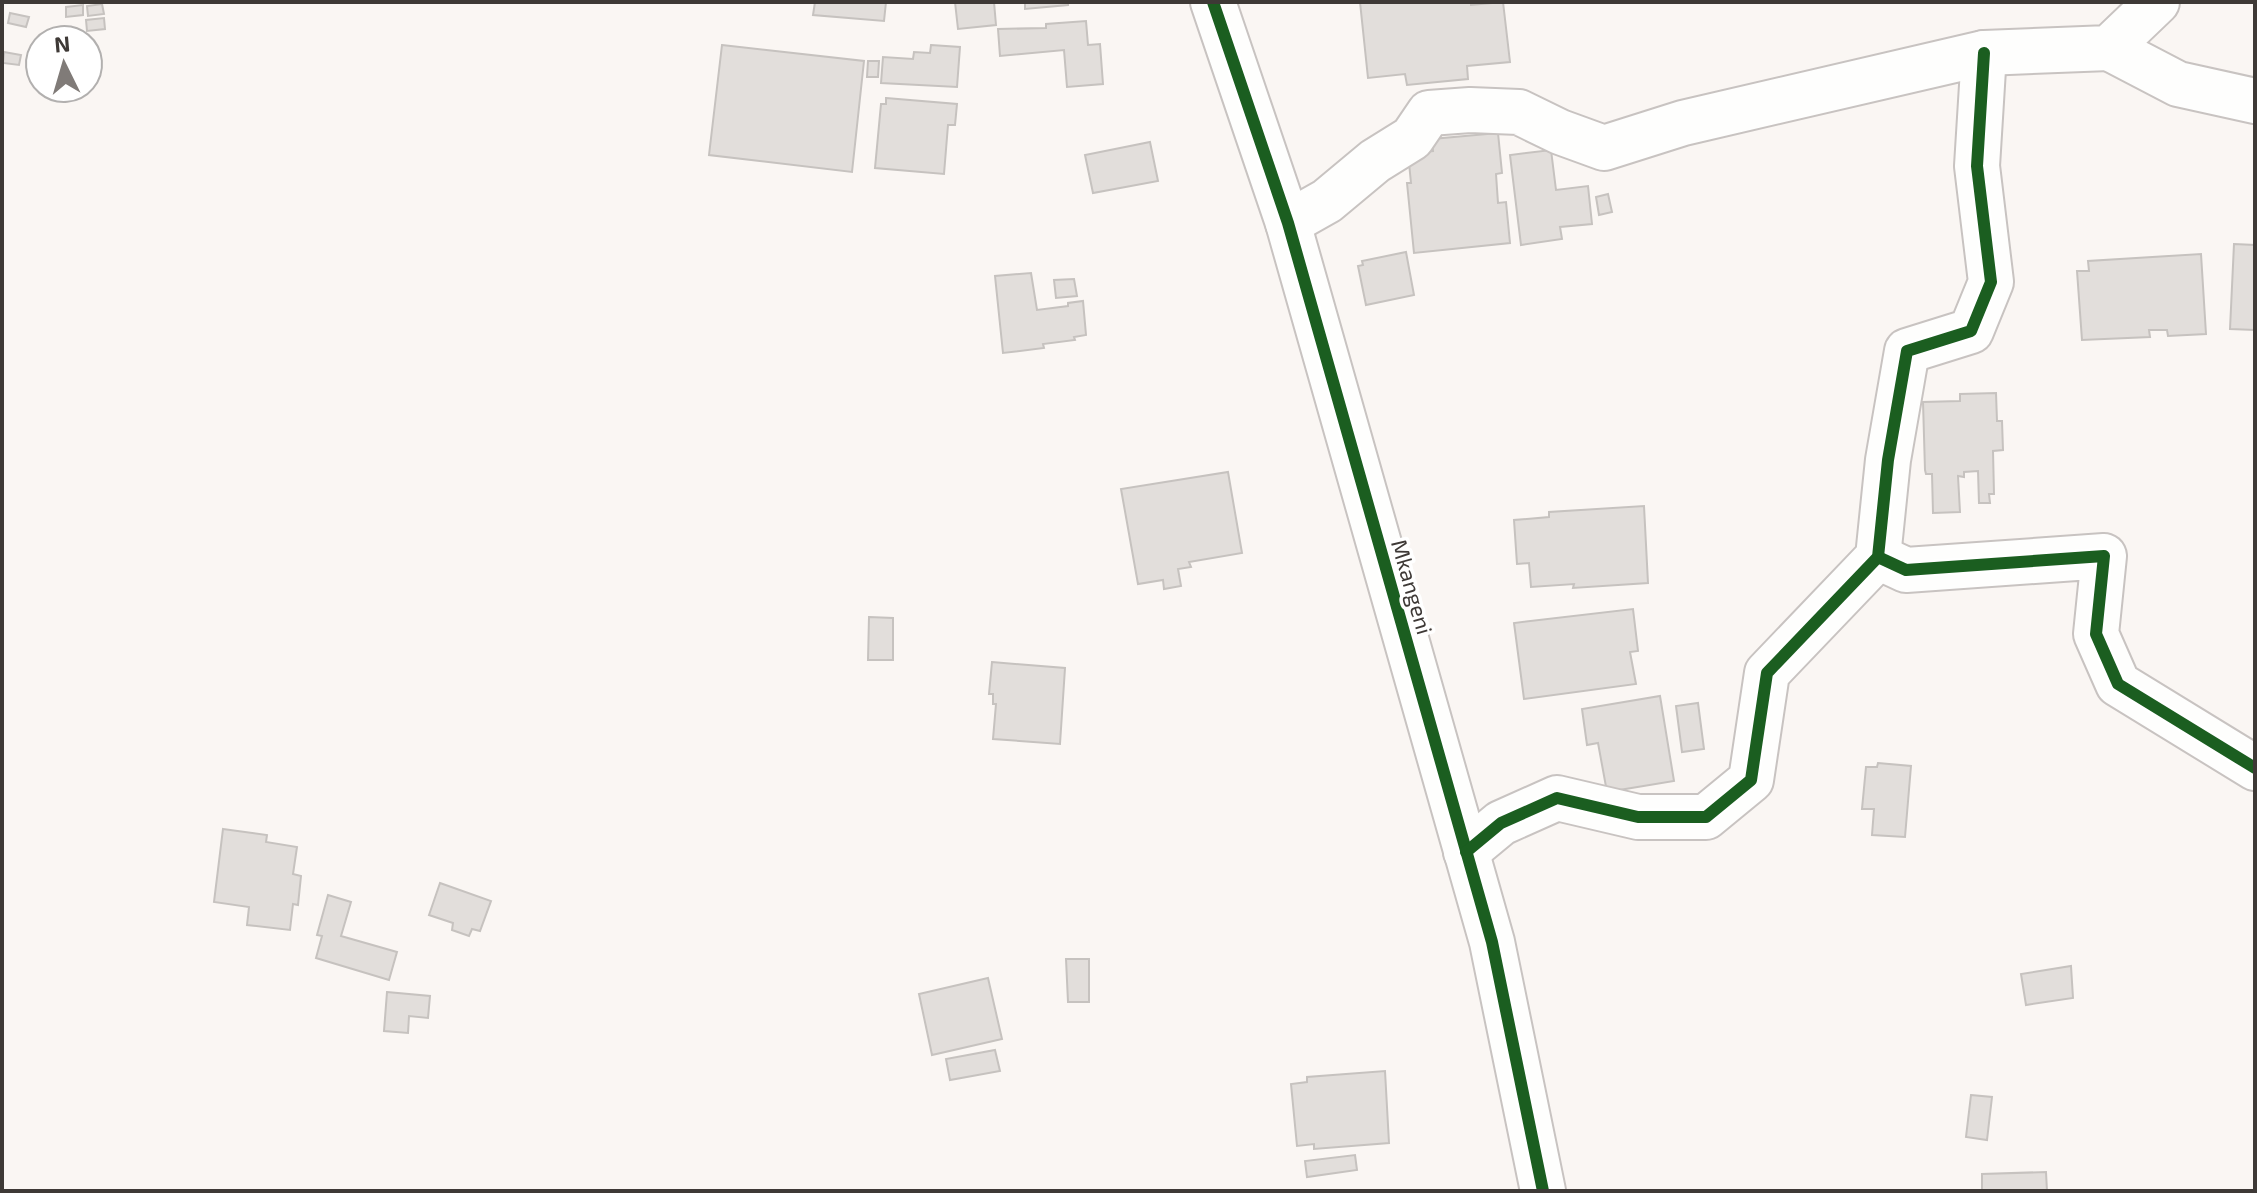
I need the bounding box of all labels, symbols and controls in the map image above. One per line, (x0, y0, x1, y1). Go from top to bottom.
north arrow (24, 24, 104, 104)
text: N (53, 29, 71, 57)
street label: Mkangeni (1387, 536, 1439, 637)

